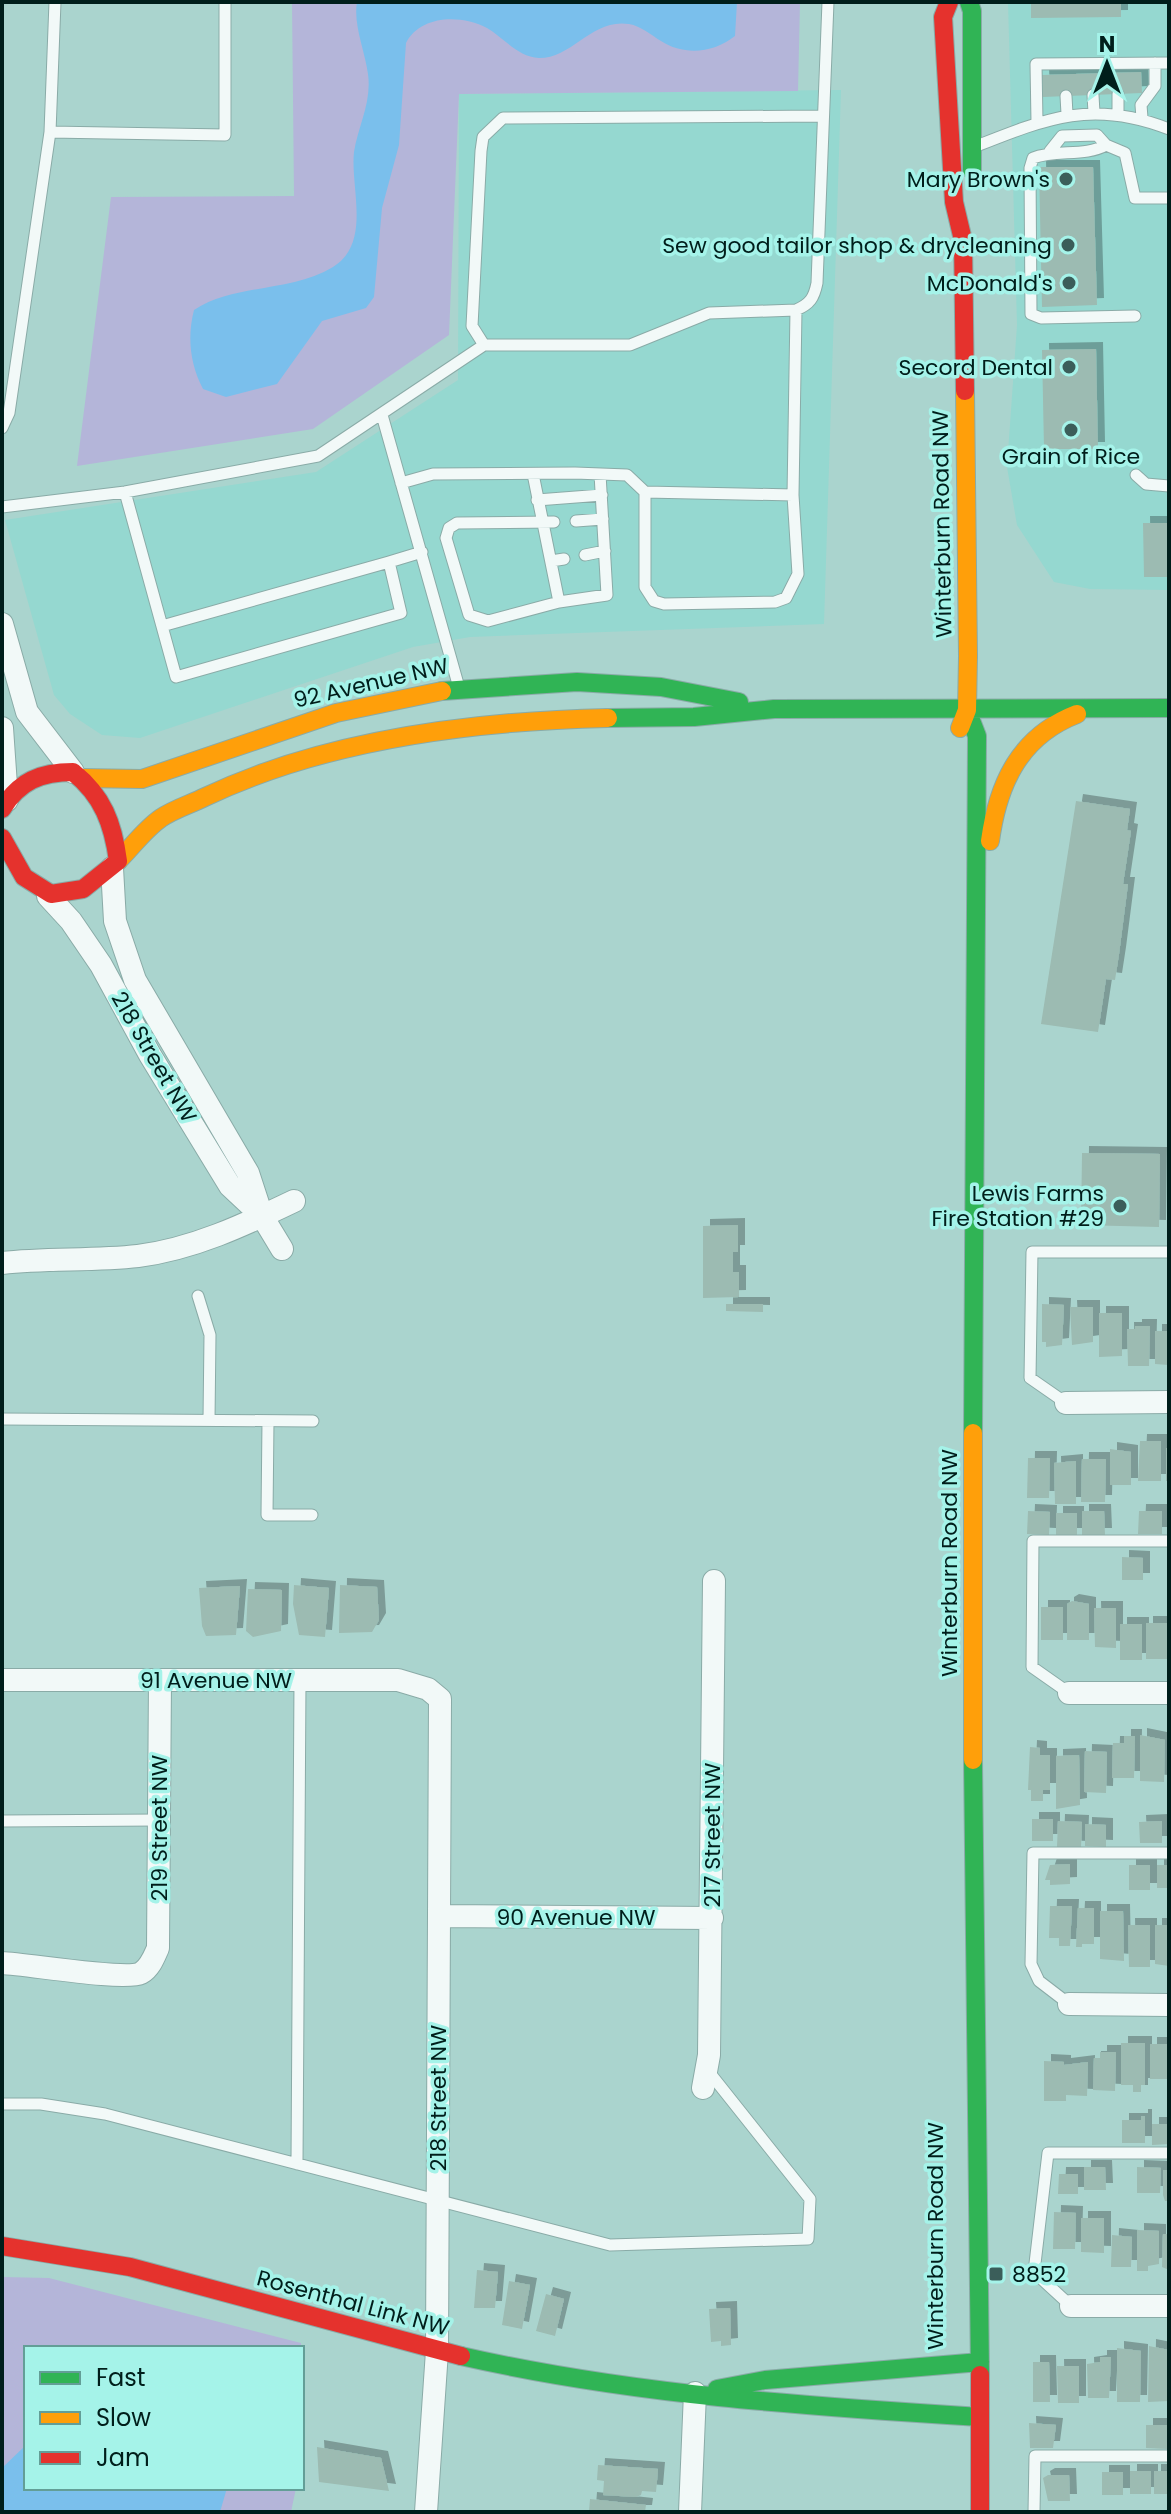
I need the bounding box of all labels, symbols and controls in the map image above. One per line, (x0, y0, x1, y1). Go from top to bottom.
north arrow (1067, 24, 1147, 104)
text: N (1099, 29, 1115, 60)
place label: Mary Brown's (907, 164, 1050, 195)
marker: Mary Brown's (1057, 170, 1075, 188)
place label: Sew good tailor shop & drycleaning (662, 230, 1052, 261)
marker: Sew good tailor shop & drycleaning (1059, 236, 1077, 254)
place label: McDonald's (927, 268, 1053, 299)
marker: McDonald's (1060, 274, 1078, 292)
place label: Secord Dental (898, 352, 1053, 383)
marker: Secord Dental (1060, 358, 1078, 376)
street label: Winterburn Road NW (925, 410, 959, 638)
marker: Grain of Rice (1062, 421, 1080, 439)
place label: Grain of Rice (1002, 441, 1140, 472)
street label: 92 Avenue NW (291, 650, 451, 716)
street label: 218 Street NW (104, 986, 204, 1128)
place label: Lewis Farms Fire Station #29 (932, 1178, 1104, 1234)
marker: Lewis Farms Fire Station #29 (1111, 1197, 1129, 1215)
street label: Winterburn Road NW (934, 1449, 965, 1677)
street label: 91 Avenue NW (140, 1665, 292, 1696)
street label: 219 Street NW (144, 1755, 175, 1901)
street label: 217 Street NW (697, 1763, 728, 1907)
street label: 90 Avenue NW (497, 1902, 655, 1933)
street label: 218 Street NW (423, 2025, 454, 2171)
street label: Winterburn Road NW (920, 2122, 951, 2350)
place label: 8852 (1012, 2259, 1066, 2290)
street label: Rosenthal Link NW (253, 2262, 453, 2344)
marker: 8852 (987, 2265, 1005, 2283)
legend (24, 2346, 304, 2490)
text: Fast (96, 2361, 146, 2394)
text: Slow (96, 2401, 151, 2434)
text: Jam (96, 2441, 150, 2474)

